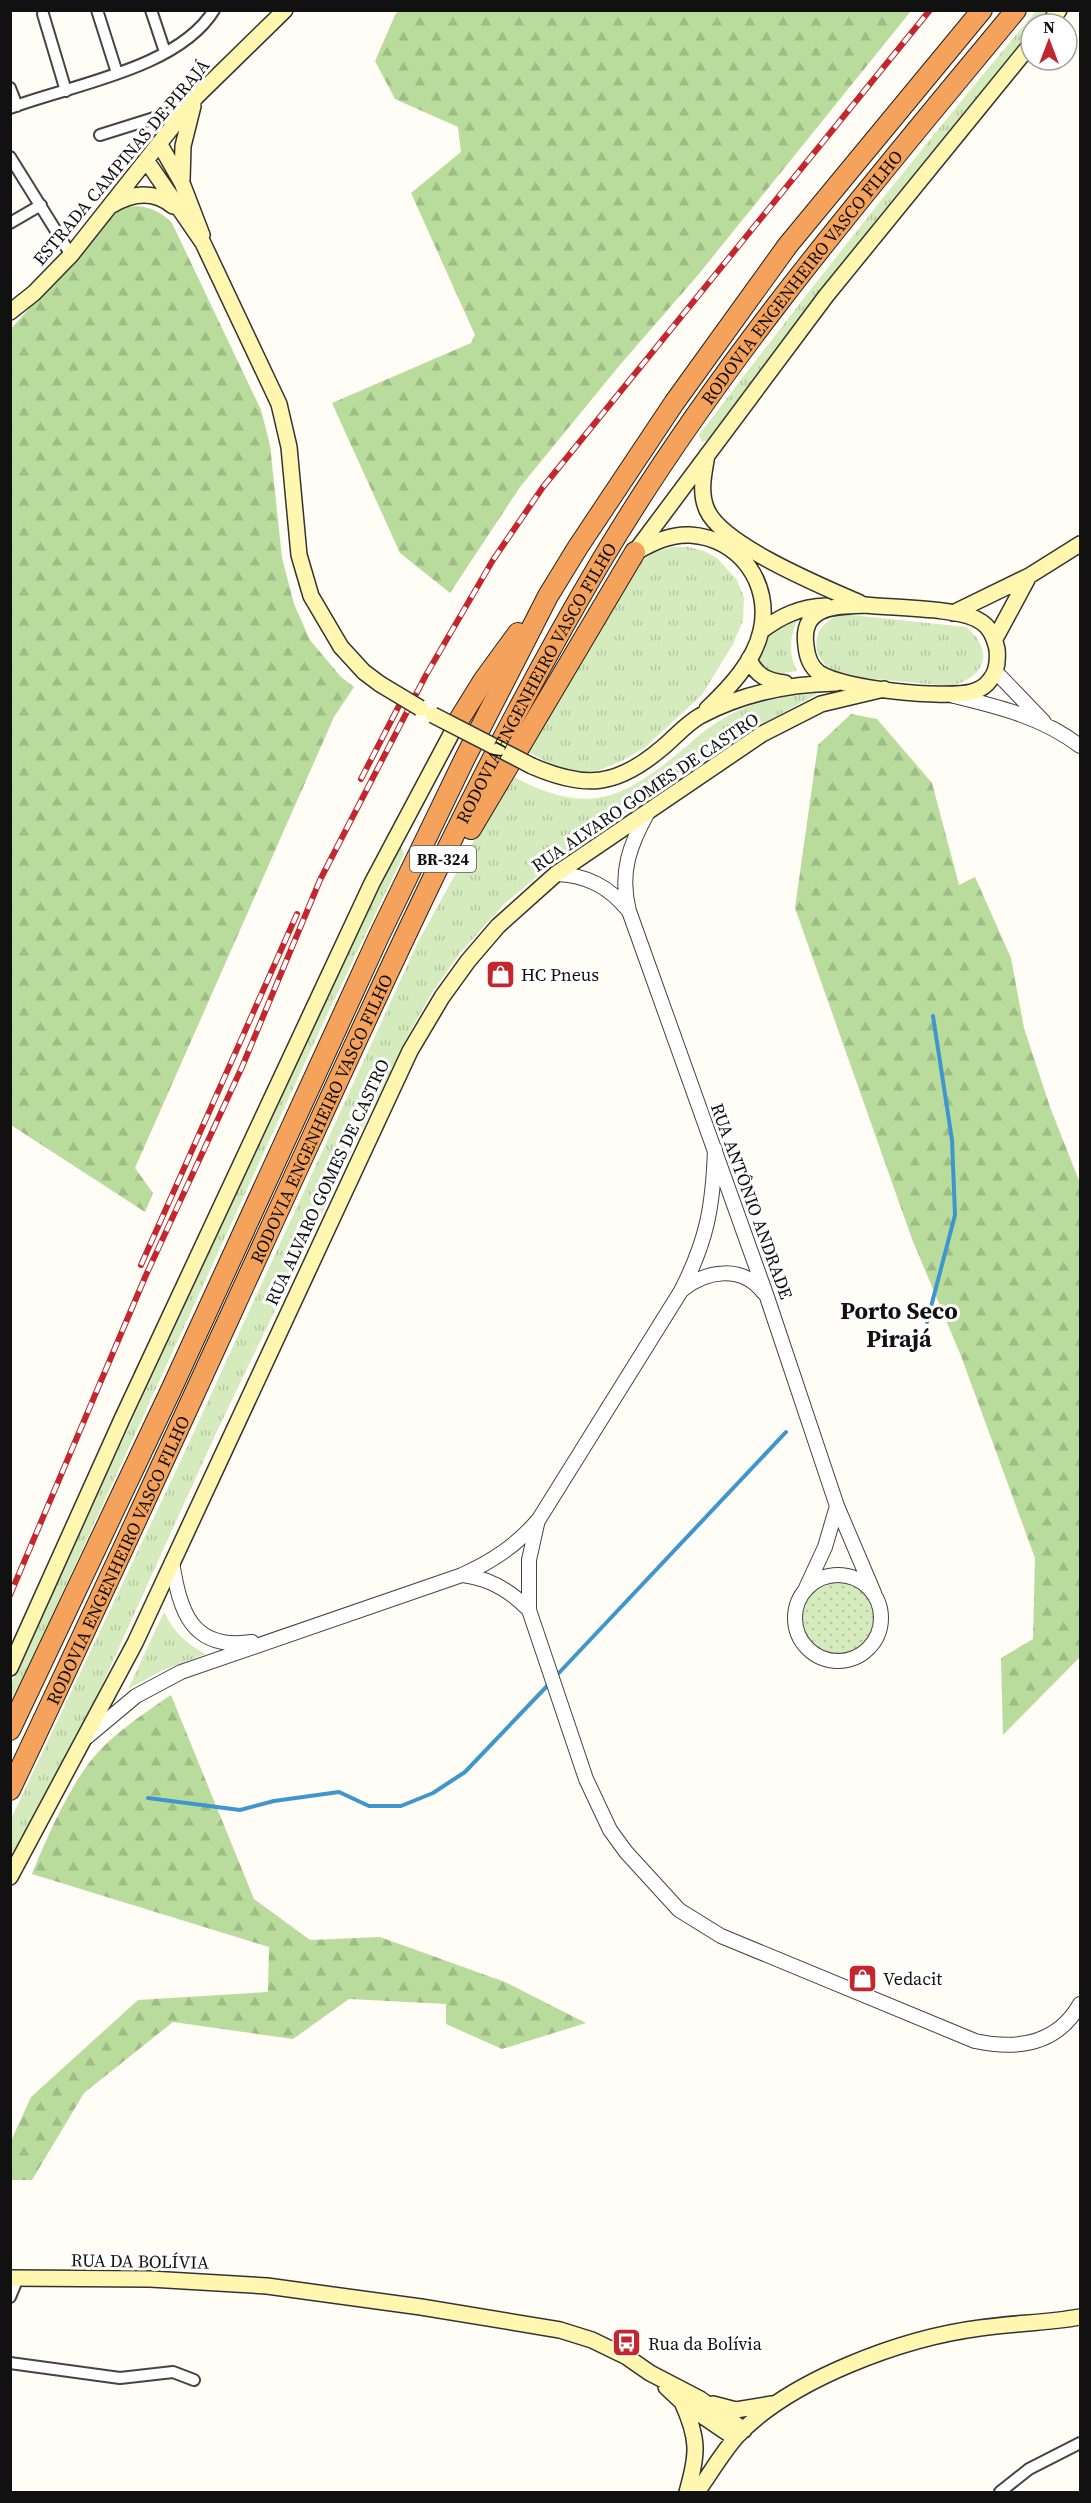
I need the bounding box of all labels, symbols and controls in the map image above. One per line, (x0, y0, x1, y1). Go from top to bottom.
north arrow (1019, 12, 1079, 72)
text: N (1043, 16, 1055, 38)
street label: ESTRADA CAMPINAS DE PIRAJÁ (27, 53, 215, 271)
street label: RODOVIA ENGENHEIRO VASCO FILHO (695, 144, 908, 410)
street label: RODOVIA ENGENHEIRO VASCO FILHO (449, 538, 622, 827)
street label: RUA ALVARO GOMES DE CASTRO (526, 706, 764, 878)
road number: BR-324 (410, 846, 476, 872)
shop icon: HC Pneus (484, 958, 516, 990)
place label: HC Pneus (521, 962, 599, 987)
street label: RODOVIA ENGENHEIRO VASCO FILHO (243, 970, 398, 1267)
street label: RUA ALVARO GOMES DE CASTRO (259, 1055, 395, 1309)
street label: RUA ANTÔNIO ANDRADE (705, 1099, 799, 1303)
district label: Porto Seco Pirajá (840, 1294, 958, 1355)
street label: RODOVIA ENGENHEIRO VASCO FILHO (40, 1411, 195, 1709)
shop icon: Vedacit (846, 1962, 878, 1994)
place label: Vedacit (883, 1966, 942, 1991)
street label: RUA DA BOLÍVIA (71, 2247, 209, 2275)
bus stop icon: Rua da Bolívia (611, 2327, 643, 2359)
place label: Rua da Bolívia (648, 2331, 763, 2356)

